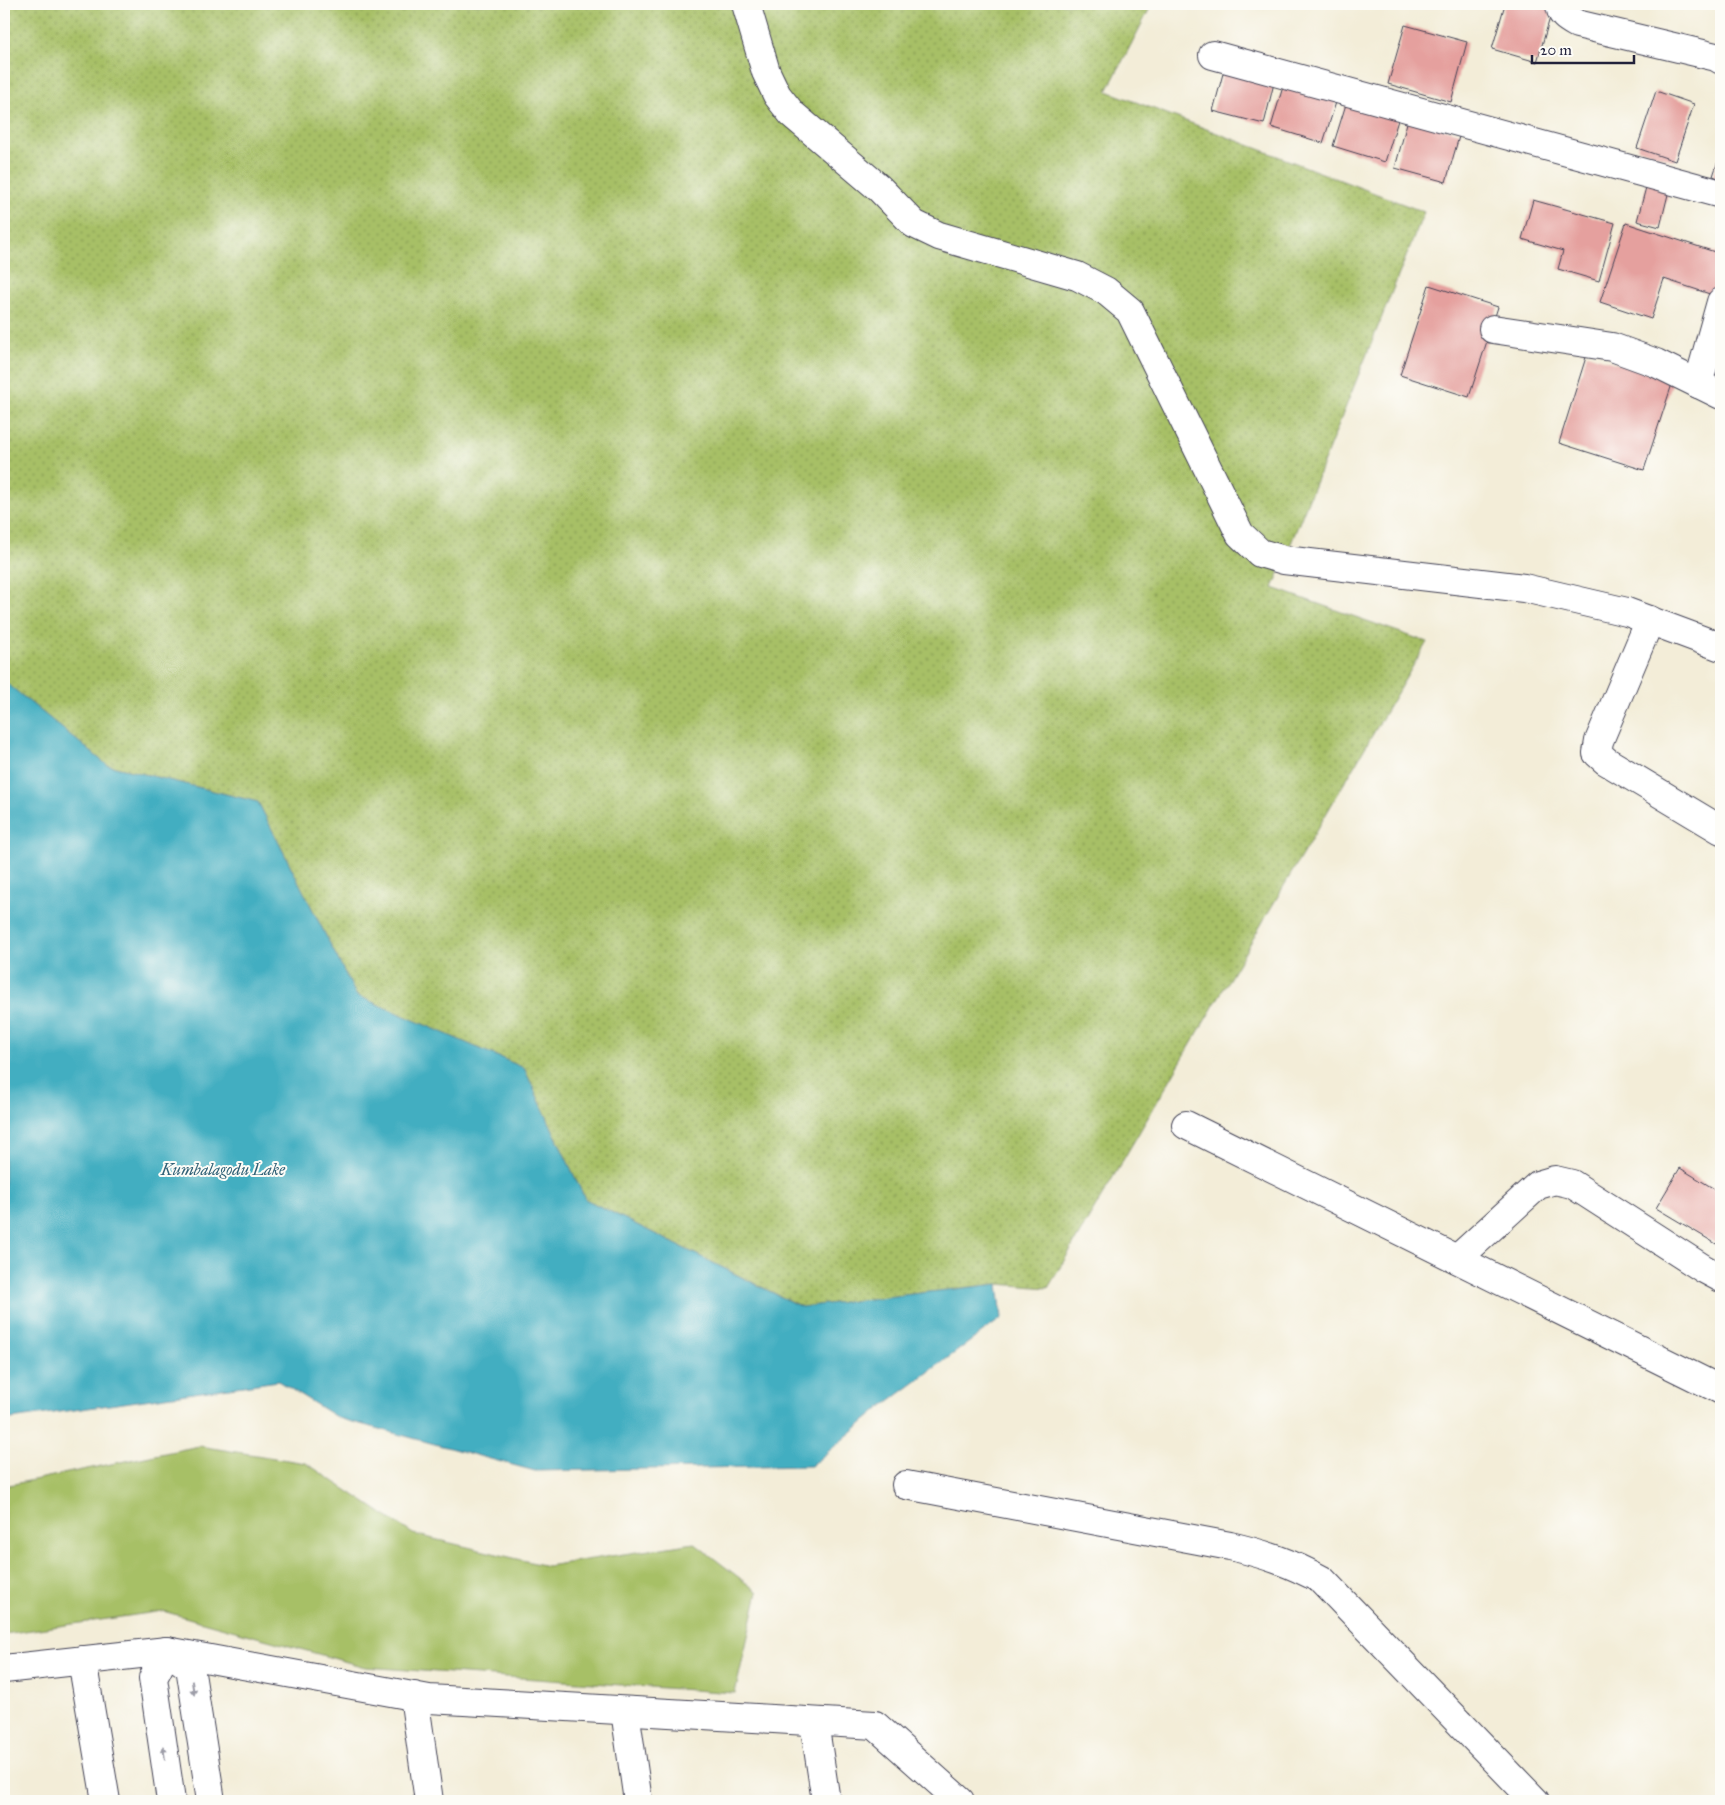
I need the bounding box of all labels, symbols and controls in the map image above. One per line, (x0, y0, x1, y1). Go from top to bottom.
scale bar (1532, 32, 1635, 64)
text: 20 m (1540, 41, 1572, 59)
water label: Kumbalagodu Lake (160, 1160, 286, 1179)
one-way arrow (189, 1680, 197, 1696)
one-way arrow (160, 1745, 168, 1761)

